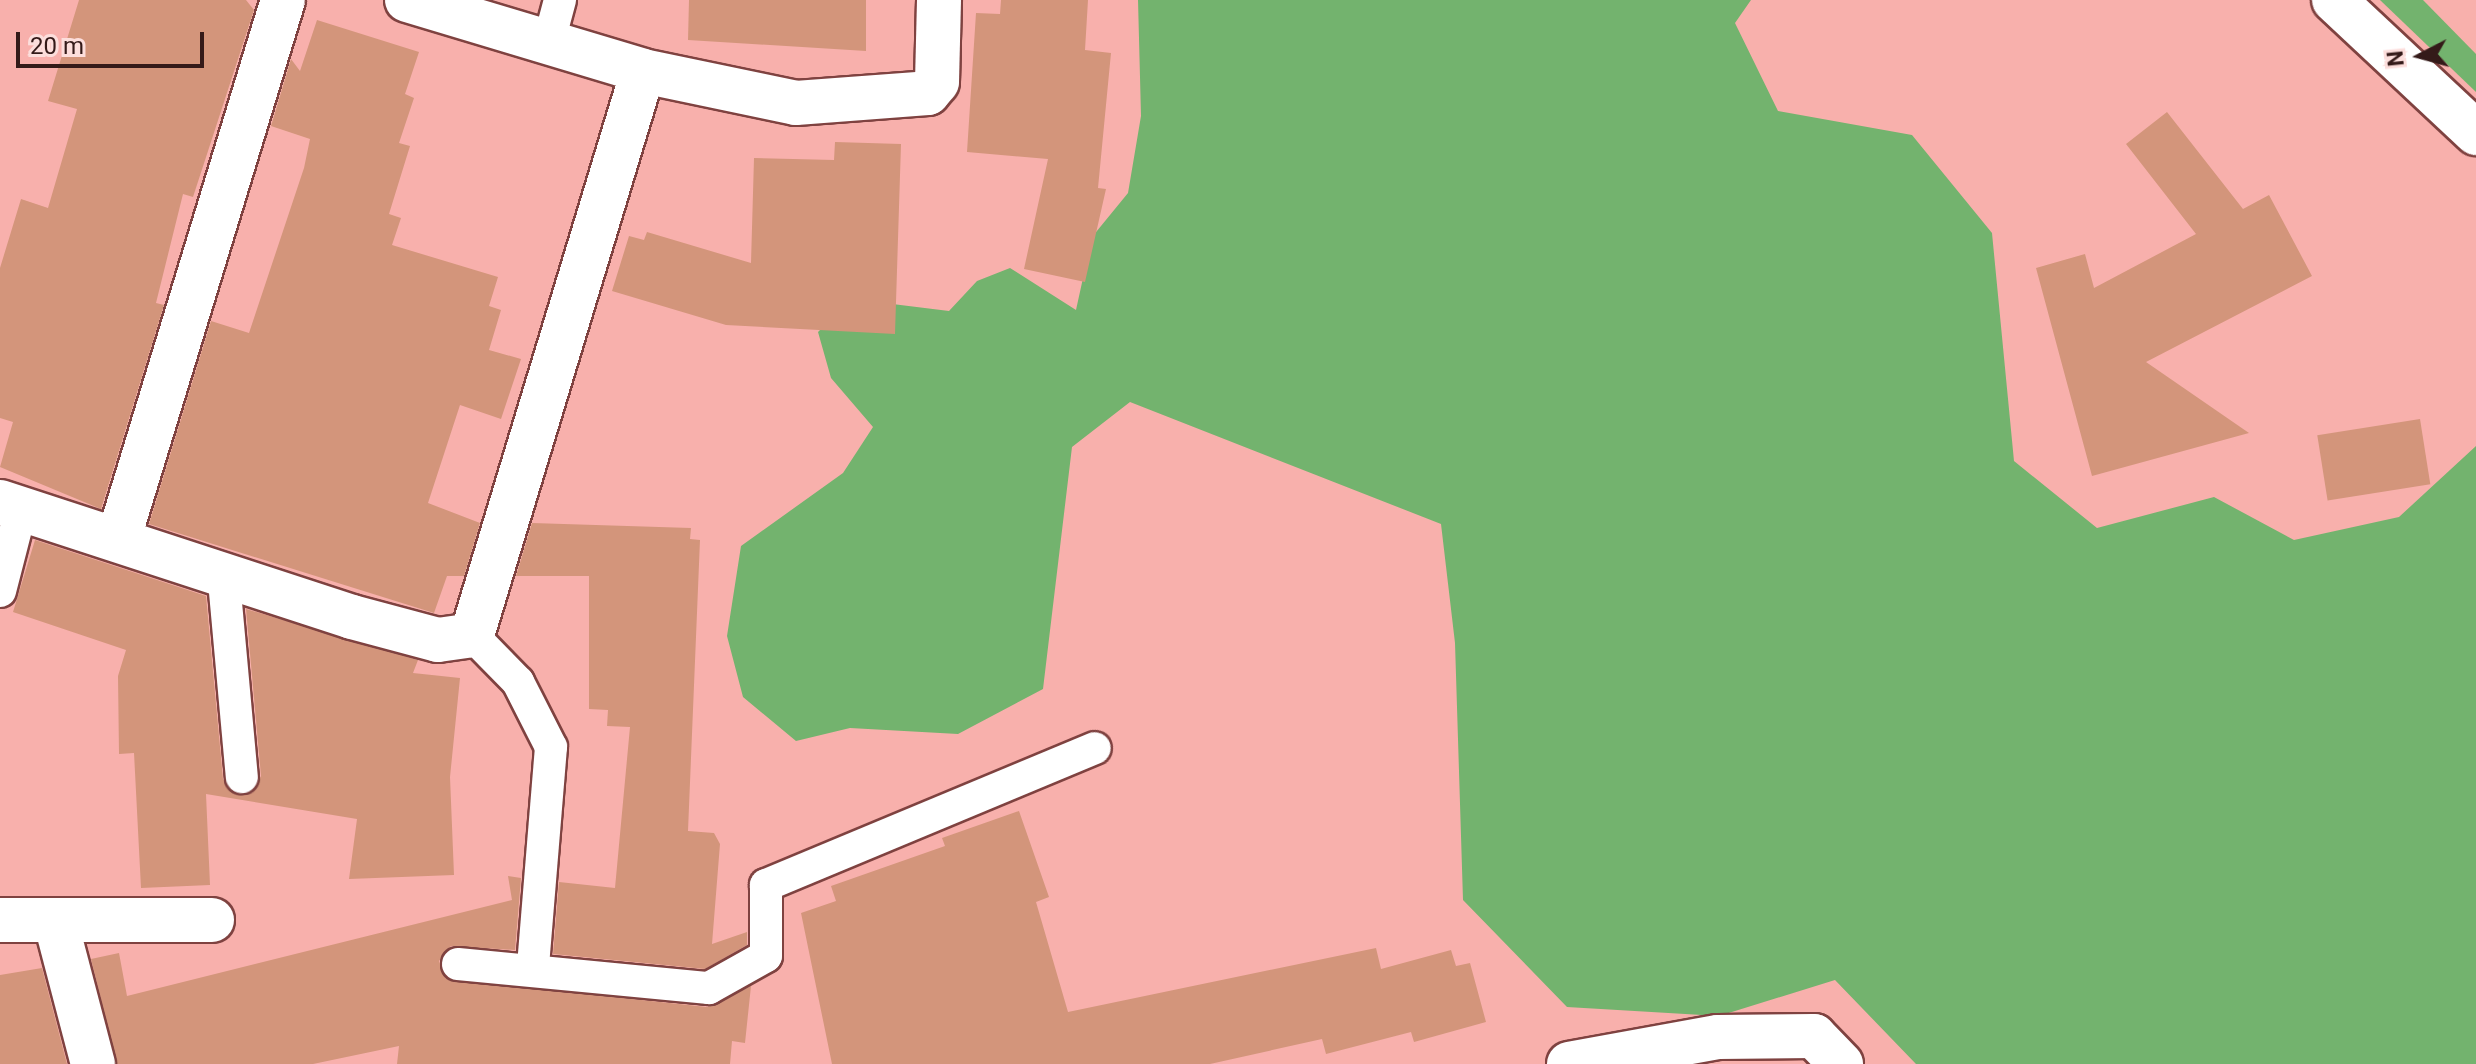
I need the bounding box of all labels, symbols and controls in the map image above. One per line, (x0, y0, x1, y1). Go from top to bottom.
scale bar (20, 16, 208, 66)
north arrow (2380, 16, 2460, 96)
text: 20 m (30, 32, 84, 60)
text: N (2382, 50, 2409, 68)

